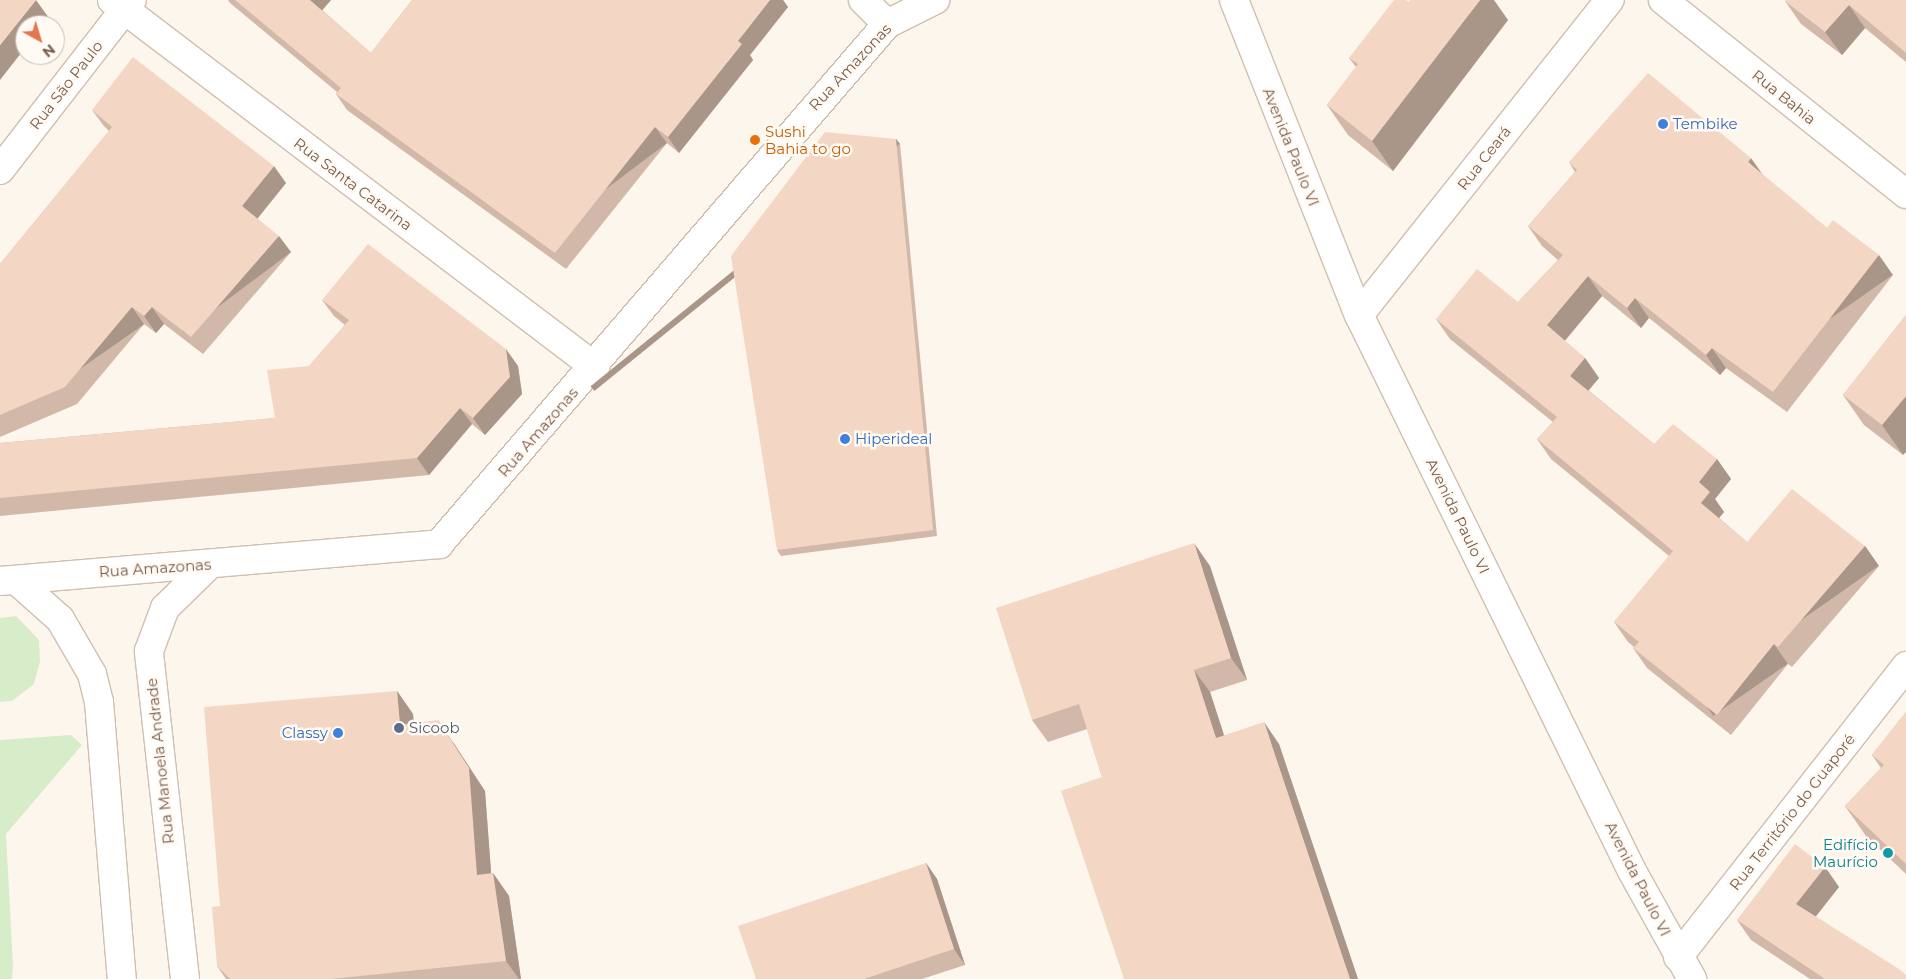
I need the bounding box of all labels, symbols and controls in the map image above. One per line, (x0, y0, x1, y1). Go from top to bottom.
north arrow (15, 15, 65, 65)
street label: Rua Amazonas (805, 20, 895, 114)
street label: Rua São Paulo (26, 37, 106, 133)
text: N (39, 40, 59, 61)
street label: Rua Bahia (1748, 66, 1820, 128)
street label: Avenida Paulo VI (1259, 85, 1323, 209)
place label: Tembike (1673, 115, 1738, 133)
marker: Tembike (1657, 118, 1669, 130)
place label: Sushi Bahia to go (765, 122, 851, 157)
street label: Rua Ceará (1454, 123, 1514, 193)
street label: Rua Santa Catarina (290, 134, 416, 234)
marker: Sushi Bahia to go (749, 134, 761, 146)
street label: Rua Amazonas (494, 384, 582, 480)
place label: Hiperideal (855, 430, 932, 448)
marker: Hiperideal (839, 433, 851, 445)
street label: Avenida Paulo VI (1422, 455, 1494, 577)
street label: Rua Amazonas (98, 555, 212, 581)
street label: Rua Manoela Andrade (142, 677, 178, 845)
place label: Sicoob (409, 719, 460, 737)
marker: Sicoob (393, 722, 405, 734)
place label: Classy (282, 724, 328, 742)
marker: Classy (332, 727, 344, 739)
street label: Rua Território do Guaporé (1725, 730, 1859, 894)
street label: Avenida Paulo VI (1601, 819, 1675, 939)
place label: Edifício Maurício (1813, 835, 1878, 870)
marker: Edifício Maurício (1882, 847, 1894, 859)

